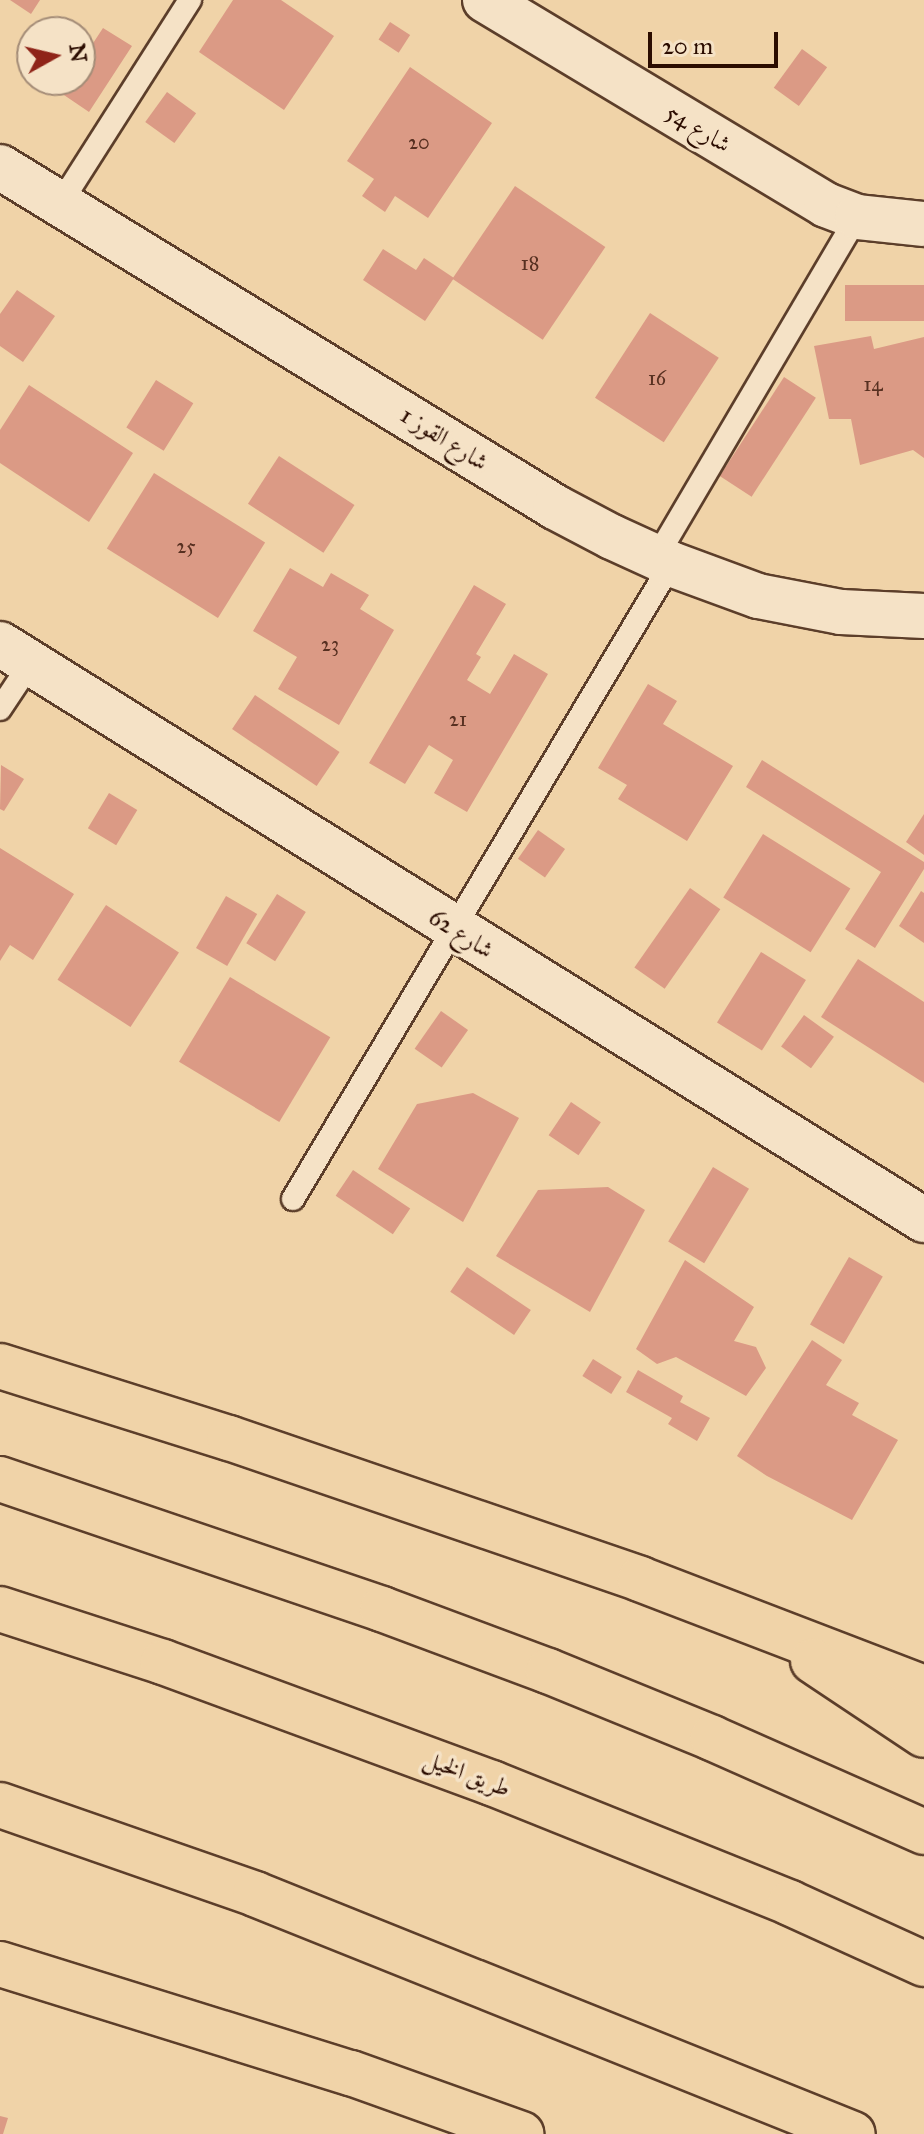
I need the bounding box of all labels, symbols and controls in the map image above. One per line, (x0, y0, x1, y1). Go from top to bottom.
north arrow (16, 16, 96, 96)
scale bar (652, 16, 782, 66)
text: 20 m (662, 31, 713, 61)
text: N (64, 42, 93, 64)
street label: شارع 54 (660, 98, 736, 160)
house number: 20 (408, 130, 430, 154)
house number: 18 (521, 251, 539, 275)
house number: 16 (648, 366, 666, 390)
house number: 14 (863, 372, 883, 396)
street label: شارع القوز 1 (395, 401, 493, 477)
house number: 25 (176, 534, 196, 558)
house number: 23 (321, 632, 339, 656)
house number: 21 (449, 707, 467, 731)
street label: شارع 62 (423, 903, 499, 965)
street label: طريق الخيل (419, 1744, 515, 1804)

